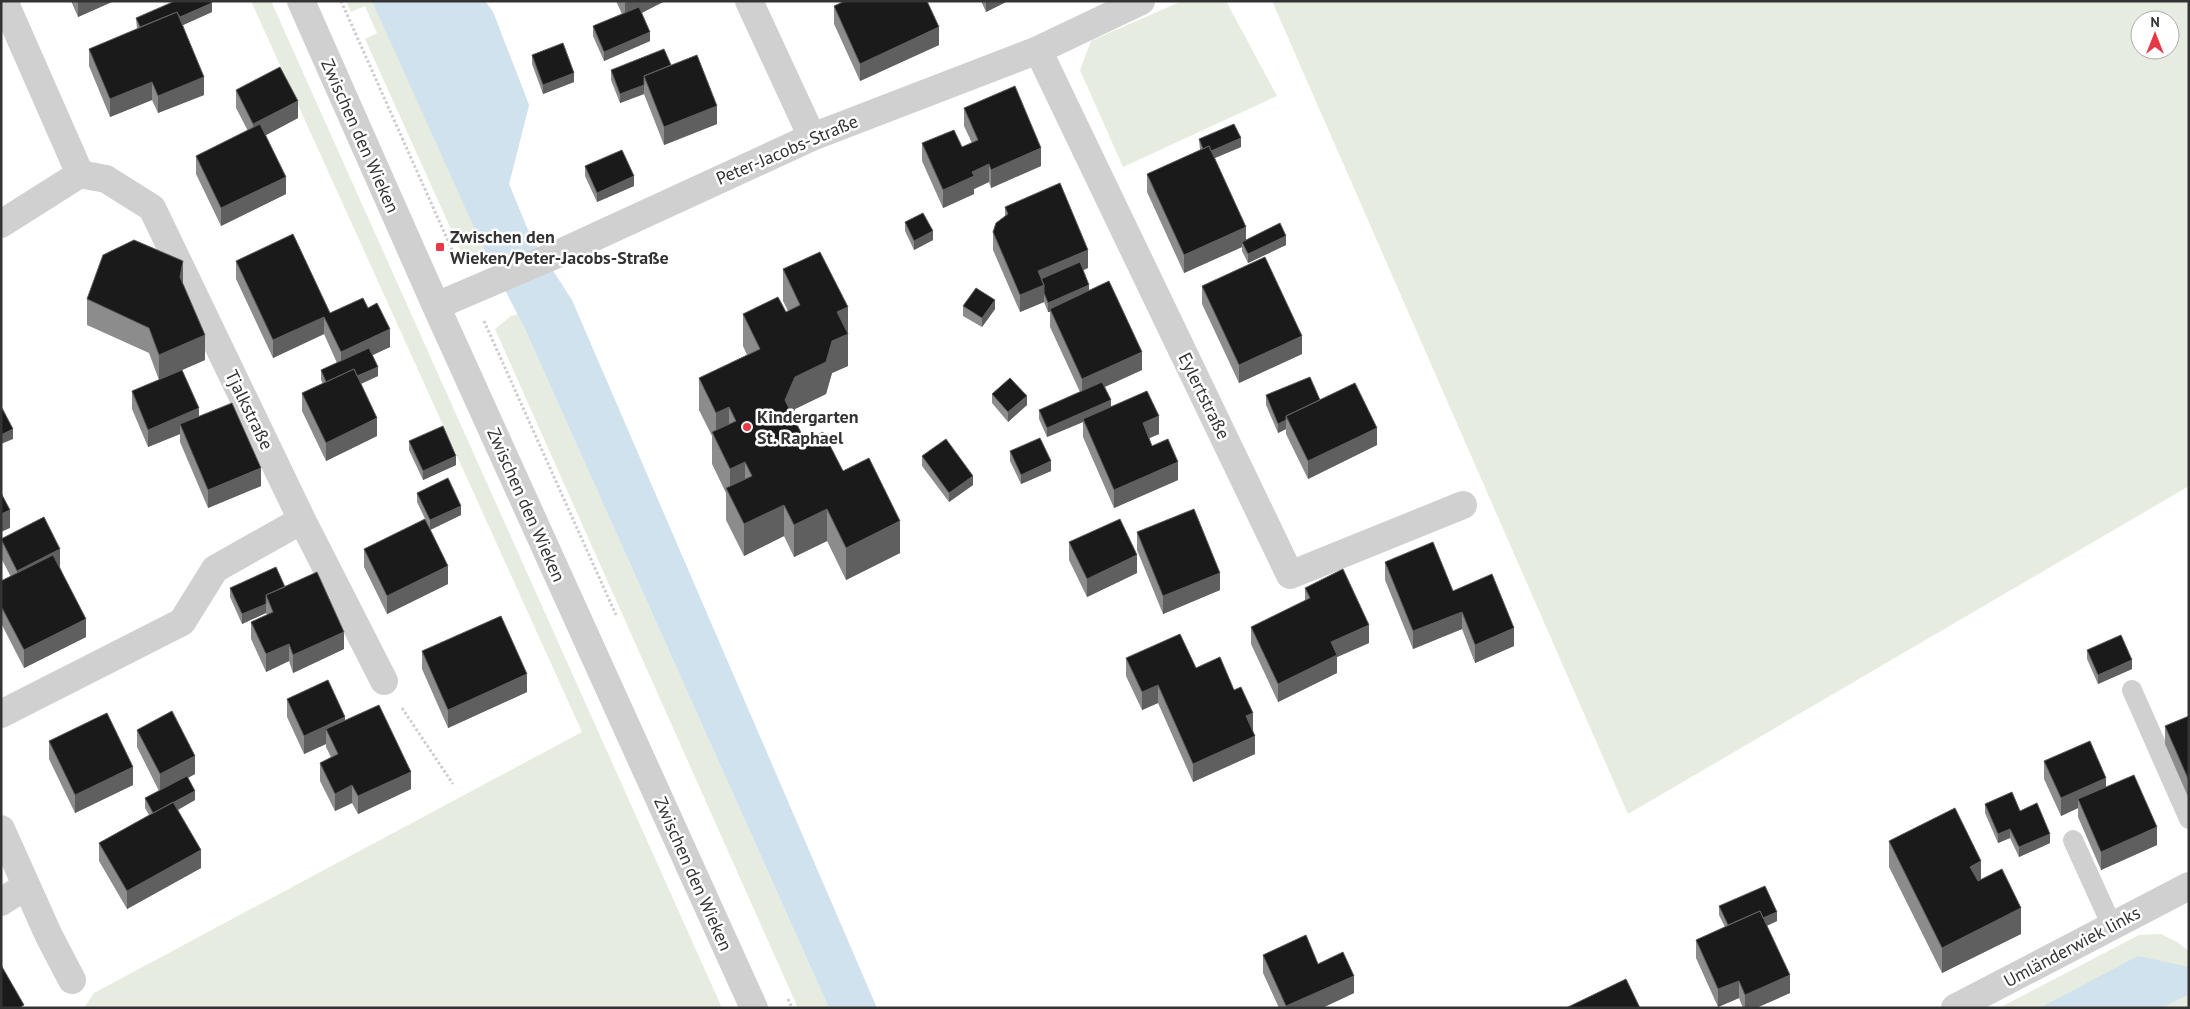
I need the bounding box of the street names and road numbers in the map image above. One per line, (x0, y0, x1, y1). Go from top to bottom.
street label: Zwischen den Wieken (316, 55, 405, 216)
street label: Peter-Jacobs-Straße (712, 109, 861, 190)
street label: Eylertstraße (1174, 349, 1235, 443)
street label: Tjalkstraße (220, 366, 279, 454)
street label: Zwischen den Wieken (482, 424, 571, 585)
street label: Zwischen den Wieken (649, 793, 738, 954)
street label: Umländerwiek links (1999, 901, 2144, 992)

